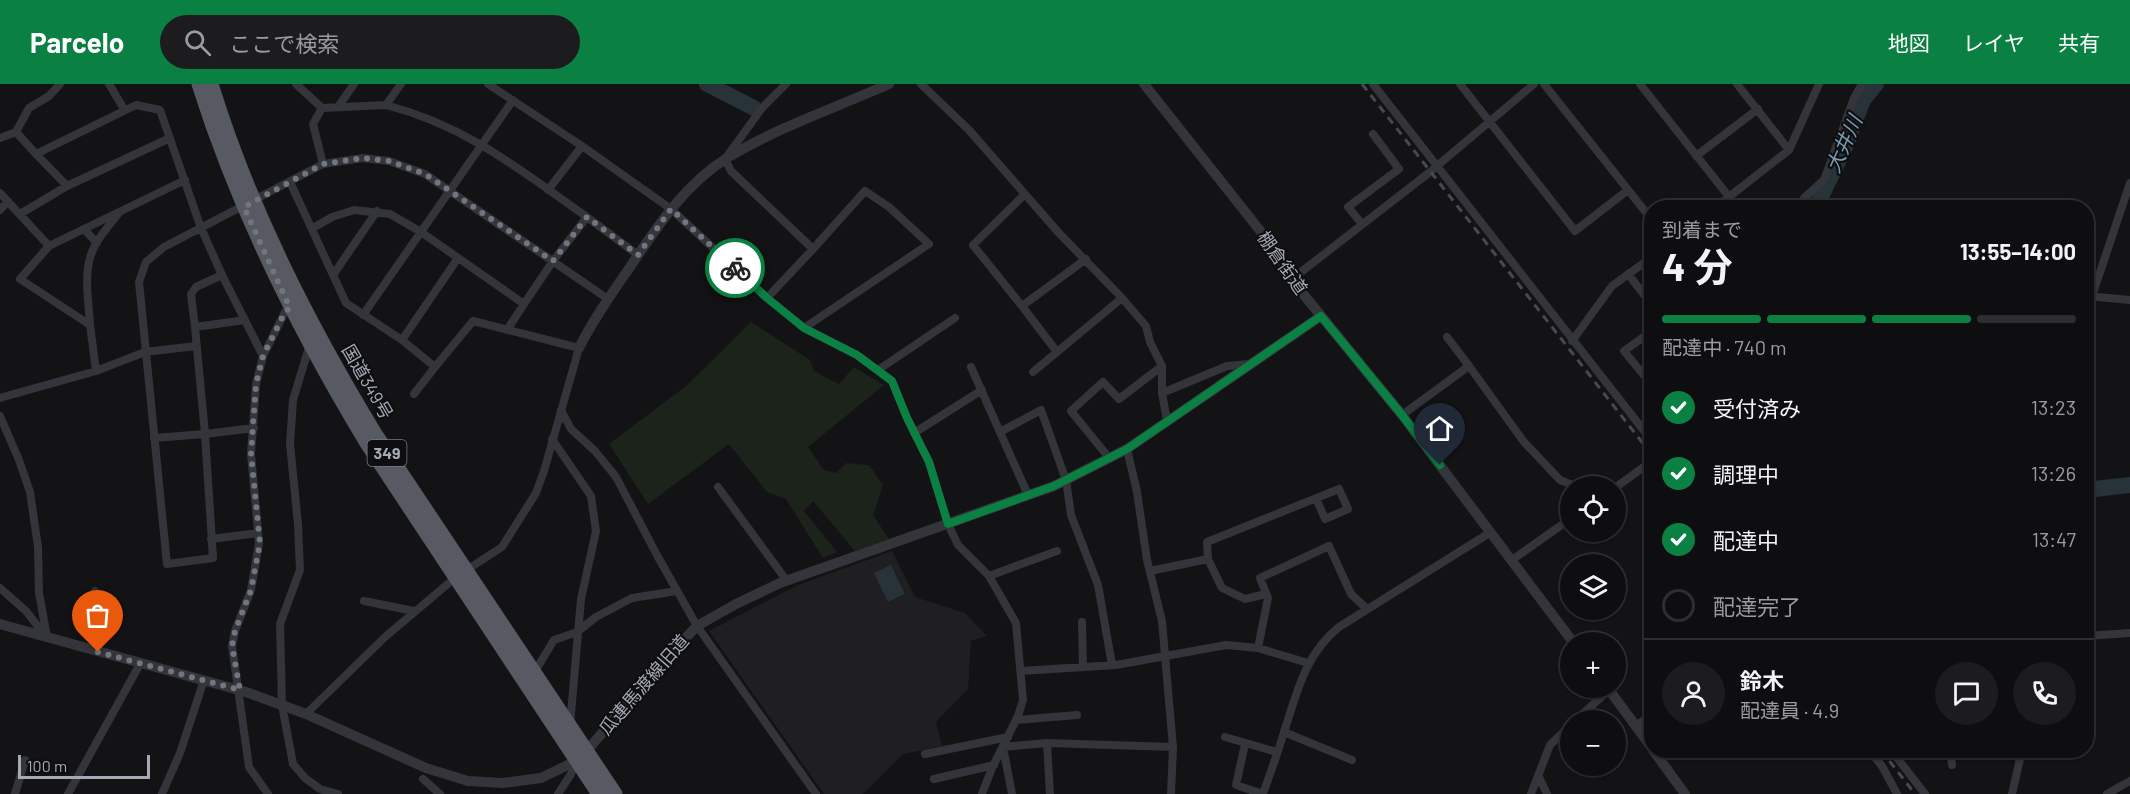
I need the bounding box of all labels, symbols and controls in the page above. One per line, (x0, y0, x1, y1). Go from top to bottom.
search box (160, 15, 580, 69)
text: Parcelo (30, 25, 124, 59)
icon: search (181, 26, 214, 59)
text: ここで検索 (229, 30, 339, 56)
text: 地図 (1888, 30, 1930, 55)
text: レイヤ (1963, 30, 2025, 55)
text: 共有 (2058, 30, 2100, 55)
water label: 大井川 (1820, 109, 1867, 176)
text: 到着まで (1662, 217, 1742, 241)
street label: 棚倉街道 (1253, 227, 1312, 298)
courier (705, 238, 765, 298)
text: 13:55–14:00 (1960, 238, 2076, 264)
text: 4 分 (1662, 242, 1732, 289)
icon: bike (719, 252, 752, 285)
text: 配達中 · 740 m (1662, 335, 1787, 359)
street label: 国道349号 (338, 340, 398, 423)
icon: check (1662, 391, 1695, 424)
text: 受付済み (1713, 395, 1801, 421)
text: 13:23 (2031, 395, 2076, 419)
pin (1414, 403, 1465, 465)
icon: home (1423, 412, 1456, 445)
road number: 349 (368, 440, 406, 466)
icon: check (1662, 457, 1695, 490)
text: 調理中 (1713, 461, 1779, 487)
text: 13:26 (2031, 461, 2076, 485)
map controls (1560, 476, 1626, 776)
button: locate (1560, 476, 1626, 542)
icon: check (1662, 523, 1695, 556)
text: 配達中 (1713, 527, 1779, 553)
text: 13:47 (2032, 527, 2076, 551)
button: layers (1560, 554, 1626, 620)
pin (72, 590, 123, 652)
text: 配達完了 (1713, 593, 1801, 619)
icon: bag (81, 599, 114, 632)
street label: 瓜連馬渡線旧道 (594, 630, 693, 739)
button: + (1560, 632, 1626, 698)
button: person (1662, 662, 1725, 725)
button: chat (1935, 662, 1998, 725)
button: phone (2013, 662, 2076, 725)
text: 鈴木 (1740, 667, 1784, 693)
text: 配達員 · 4.9 (1740, 698, 1839, 722)
button: − (1560, 710, 1626, 776)
scale bar (18, 752, 150, 780)
text: 100 m (27, 756, 67, 775)

